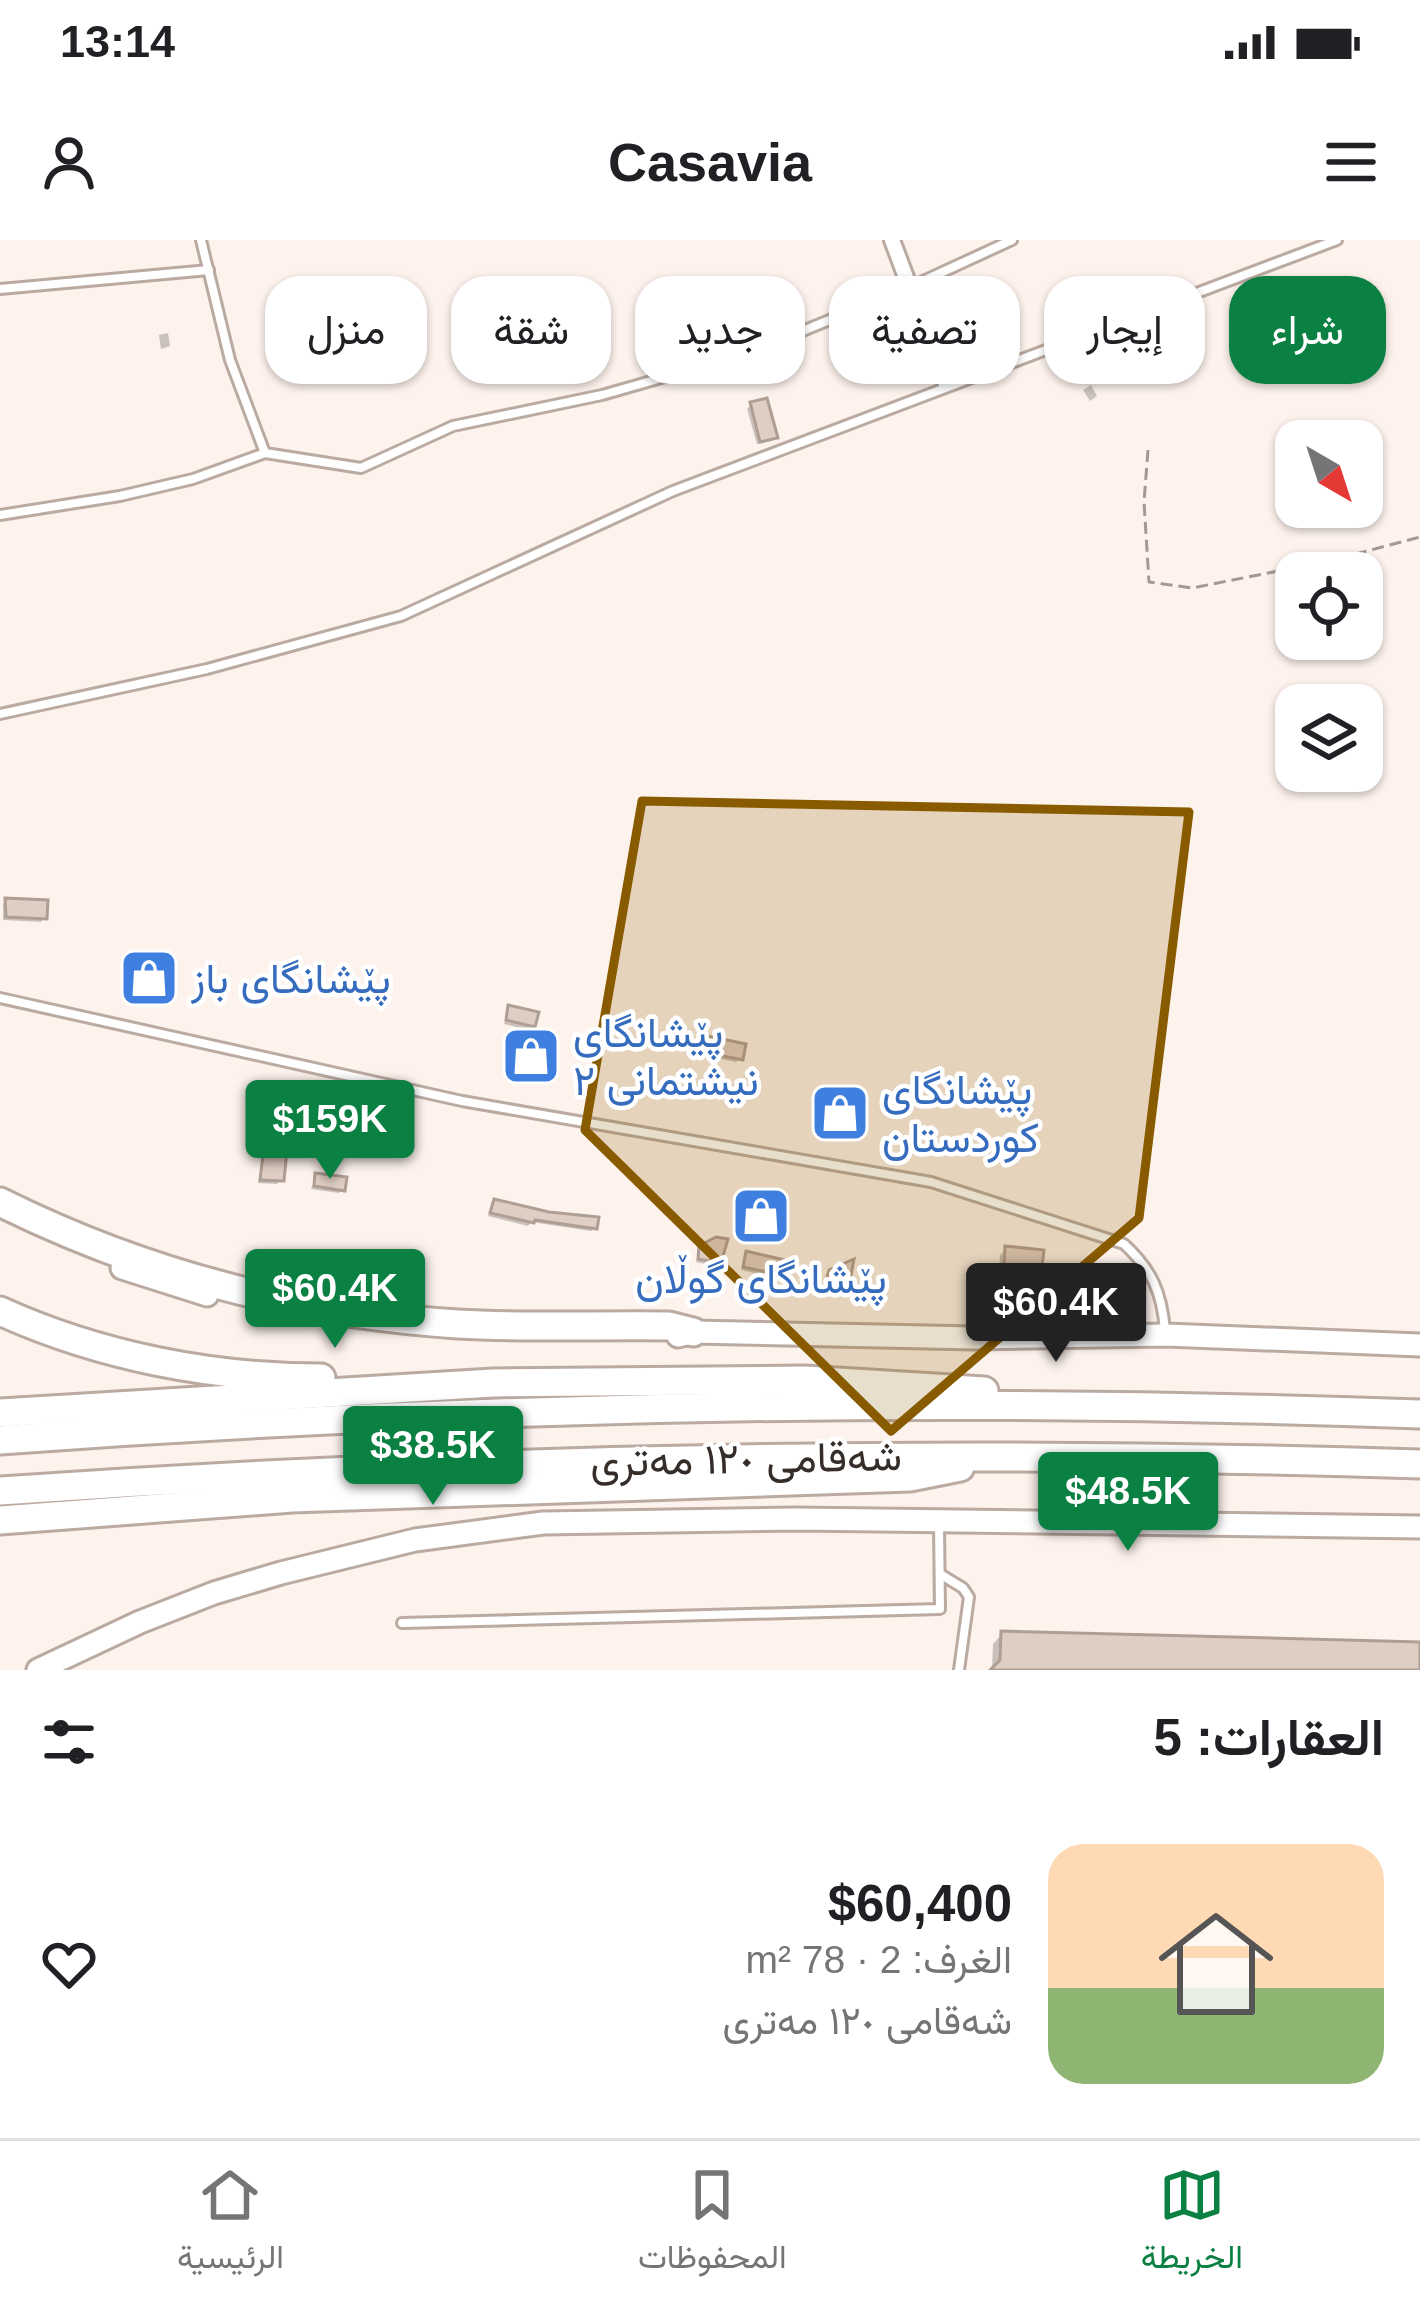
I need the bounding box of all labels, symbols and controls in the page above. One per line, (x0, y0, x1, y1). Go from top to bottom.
text: 13:14 (60, 16, 175, 67)
icon: person (36, 129, 102, 195)
icon: menu (1318, 129, 1384, 195)
text: Casavia (608, 132, 812, 192)
chip: منزل (265, 276, 427, 384)
chip: شقة (451, 276, 611, 384)
chip: جديد (635, 276, 805, 384)
chip: تصفية (829, 276, 1020, 384)
chip: إيجار (1044, 276, 1205, 384)
chip: شراء (1229, 276, 1386, 384)
north arrow (1275, 420, 1383, 528)
map controls (1275, 420, 1383, 792)
button: locate (1275, 552, 1383, 660)
button: layers (1275, 684, 1383, 792)
shop icon: پێشانگای باز (118, 947, 180, 1009)
place label: پێشانگای باز (190, 955, 391, 1007)
place label: پێشانگای نیشتمانی ٢ (573, 1009, 759, 1106)
shop icon: پێشانگای نیشتمانی ٢ (500, 1025, 562, 1087)
place label: پێشانگای کوردستان (882, 1066, 1039, 1164)
pin: $159K (246, 1080, 414, 1182)
shop icon: پێشانگای کوردستان (809, 1082, 871, 1144)
text: $159K (273, 1097, 387, 1140)
shop icon: پێشانگای گوڵان (730, 1185, 792, 1247)
pin: $60.4K (237, 1249, 433, 1351)
place label: پێشانگای گوڵان (635, 1254, 887, 1307)
pin: $60.4K (958, 1263, 1154, 1365)
text: $60.4K (272, 1266, 398, 1309)
text: $60.4K (993, 1280, 1119, 1323)
pin: $38.5K (335, 1406, 531, 1508)
text: $38.5K (370, 1423, 496, 1466)
street label: شەقامی ١٢٠ مەتری (590, 1432, 902, 1488)
pin: $48.5K (1030, 1452, 1226, 1554)
text: $48.5K (1065, 1469, 1191, 1512)
icon: filters (36, 1709, 102, 1775)
text: العقارات: 5 (1154, 1709, 1384, 1766)
text: $60,400 (828, 1875, 1012, 1932)
icon: home (1144, 1892, 1288, 2036)
icon: heart (36, 1931, 102, 1997)
text: الغرف: 2 · 78 m² (745, 1938, 1012, 1981)
text: شەقامی ١٢٠ مەتری (723, 1999, 1012, 2042)
tab: الرئيسية (177, 2162, 284, 2286)
tab: المحفوظات (638, 2162, 787, 2286)
tab: الخريطة (1141, 2162, 1243, 2286)

